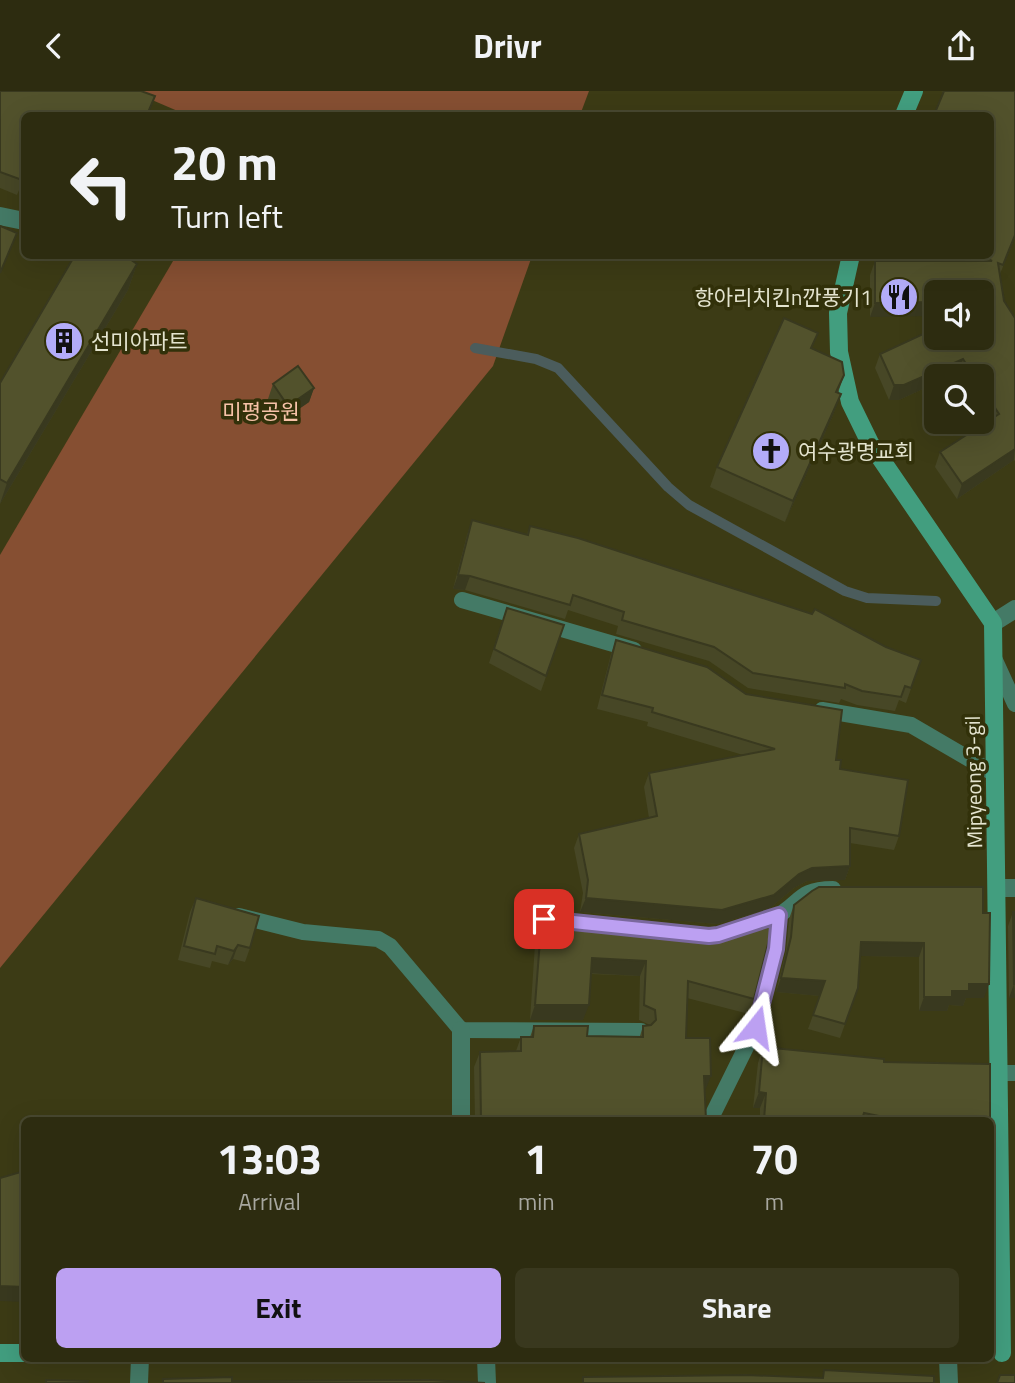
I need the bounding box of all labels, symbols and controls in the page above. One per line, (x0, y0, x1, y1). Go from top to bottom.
text: Drivr (473, 22, 542, 70)
icon: back (35, 27, 73, 65)
icon: share (942, 27, 980, 65)
text: 20 m (171, 124, 278, 199)
icon: left (56, 140, 147, 231)
text: Turn left (171, 192, 283, 240)
restaurant icon: 항아리치킨n깐풍기1 (878, 276, 920, 318)
map controls (924, 280, 994, 434)
button: sound (924, 280, 994, 350)
place label: 항아리치킨n깐풍기1 (694, 281, 872, 313)
building icon: 선미아파트 (43, 320, 85, 362)
place label: 선미아파트 (91, 325, 188, 357)
button: search (924, 364, 994, 434)
park label: 미평공원 (222, 395, 300, 427)
church icon: 여수광명교회 (750, 430, 792, 472)
place label: 여수광명교회 (798, 435, 914, 467)
street label: Mipyeong 3-gil (956, 715, 990, 849)
pin (514, 889, 574, 949)
icon: arrive (525, 900, 563, 938)
position arrow (719, 990, 793, 1064)
text: 13:03 (217, 1126, 322, 1190)
text: 1 (525, 1126, 548, 1190)
text: 70 (751, 1126, 798, 1190)
text: Arrival (238, 1184, 301, 1219)
text: min (518, 1184, 555, 1219)
text: m (765, 1184, 784, 1219)
button: Exit (56, 1268, 501, 1348)
button: Share (515, 1268, 959, 1348)

